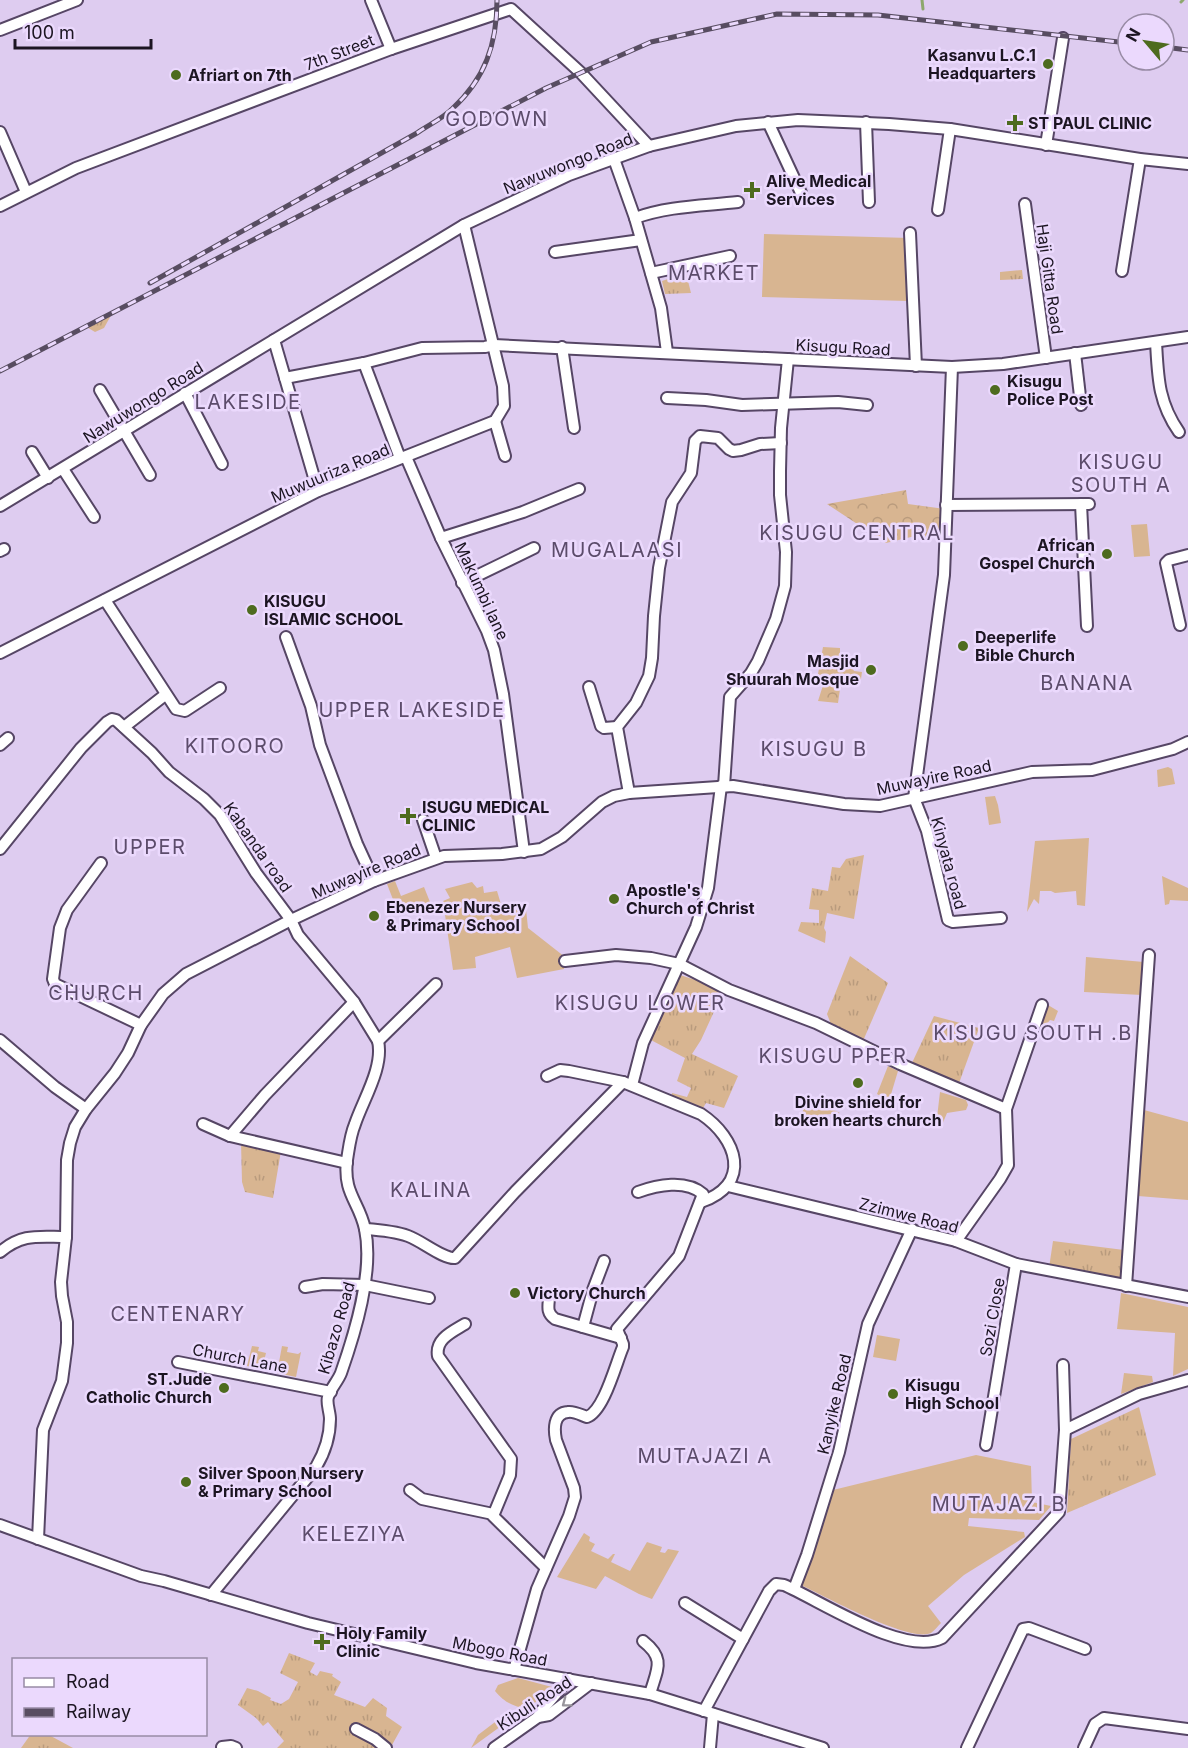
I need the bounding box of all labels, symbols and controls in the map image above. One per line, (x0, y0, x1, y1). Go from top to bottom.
scale bar (15, 12, 152, 50)
north arrow (1116, 12, 1176, 72)
text: 100 m (24, 22, 75, 43)
text: N (1121, 25, 1145, 45)
street label: 7th Street (301, 30, 377, 74)
place label: Kasanvu L.C.1 Headquarters (928, 45, 1036, 83)
marker: Kasanvu L.C.1 Headquarters (1041, 57, 1055, 71)
place label: Afriart on 7th (188, 65, 292, 85)
marker: Afriart on 7th (169, 68, 183, 82)
district label: GODOWN (445, 107, 549, 131)
place label: ST PAUL CLINIC (1028, 113, 1152, 133)
marker: ST PAUL CLINIC (1006, 114, 1024, 132)
street label: Nawuwongo Road (500, 128, 636, 198)
place label: Alive Medical Services (766, 171, 871, 209)
marker: Alive Medical Services (743, 181, 761, 199)
street label: Haji Gitta Road (1032, 223, 1068, 335)
district label: MARKET (668, 261, 760, 285)
street label: Kisugu Road (795, 335, 891, 359)
street label: Nawuwongo Road (79, 357, 207, 447)
place label: Kisugu Police Post (1007, 371, 1093, 409)
marker: Kisugu Police Post (988, 383, 1002, 397)
district label: LAKESIDE (194, 390, 302, 414)
street label: Muwuuriza Road (268, 439, 392, 507)
district label: KISUGU SOUTH A (1071, 450, 1171, 497)
district label: KISUGU CENTRAL (759, 521, 955, 545)
place label: African Gospel Church (979, 535, 1095, 573)
district label: MUGALAASI (551, 538, 683, 562)
street label: Makumbi lane (451, 539, 513, 643)
marker: African Gospel Church (1100, 547, 1114, 561)
place label: KISUGU ISLAMIC SCHOOL (264, 591, 403, 629)
marker: KISUGU ISLAMIC SCHOOL (245, 603, 259, 617)
place label: Deeperlife Bible Church (975, 627, 1075, 665)
marker: Deeperlife Bible Church (956, 639, 970, 653)
place label: Masjid Shuurah Mosque (726, 651, 859, 689)
marker: Masjid Shuurah Mosque (864, 663, 878, 677)
district label: BANANA (1040, 671, 1134, 695)
district label: UPPER LAKESIDE (318, 698, 506, 722)
district label: KITOORO (185, 734, 285, 758)
district label: KISUGU B (760, 737, 868, 761)
street label: Muwayire Road (875, 755, 993, 799)
place label: ISUGU MEDICAL CLINIC (422, 797, 549, 835)
street label: Kabanda road (219, 798, 297, 896)
marker: ISUGU MEDICAL CLINIC (399, 807, 417, 825)
street label: Kinyata road (927, 814, 971, 912)
district label: UPPER (114, 835, 186, 859)
street label: Muwayire Road (308, 839, 424, 903)
place label: Apostle's Church of Christ (626, 880, 755, 918)
marker: Apostle's Church of Christ (607, 892, 621, 906)
place label: Ebenezer Nursery & Primary School (386, 897, 527, 935)
marker: Ebenezer Nursery & Primary School (367, 909, 381, 923)
district label: CHURCH (48, 981, 144, 1005)
district label: KISUGU LOWER (555, 991, 725, 1015)
district label: KISUGU SOUTH .B (933, 1021, 1133, 1045)
district label: KISUGU PPER (759, 1044, 907, 1068)
marker: Divine shield for broken hearts church (851, 1076, 865, 1090)
place label: Divine shield for broken hearts church (774, 1092, 942, 1130)
district label: KALINA (390, 1178, 472, 1202)
street label: Zzimwe Road (857, 1193, 961, 1237)
street label: Sozi Close (975, 1276, 1009, 1358)
street label: Kibazo Road (313, 1280, 359, 1376)
place label: Victory Church (527, 1283, 646, 1303)
marker: Victory Church (508, 1286, 522, 1300)
district label: CENTENARY (111, 1302, 245, 1326)
street label: Church Lane (191, 1339, 289, 1377)
street label: Kanyike Road (813, 1352, 855, 1456)
place label: ST.Jude Catholic Church (86, 1369, 212, 1407)
place label: Kisugu High School (905, 1375, 999, 1413)
marker: ST.Jude Catholic Church (217, 1381, 231, 1395)
marker: Kisugu High School (886, 1387, 900, 1401)
district label: MUTAJAZI A (637, 1444, 773, 1468)
place label: Silver Spoon Nursery & Primary School (198, 1463, 364, 1501)
marker: Silver Spoon Nursery & Primary School (179, 1475, 193, 1489)
district label: MUTAJAZI B (932, 1492, 1066, 1516)
district label: KELEZIYA (302, 1522, 406, 1546)
place label: Holy Family Clinic (336, 1623, 428, 1661)
street label: Mbogo Road (451, 1632, 549, 1670)
marker: Holy Family Clinic (313, 1633, 331, 1651)
legend (12, 1658, 207, 1736)
text: Road (66, 1671, 109, 1692)
street label: Kibuli Road (493, 1671, 575, 1735)
one-way arrow (561, 1696, 572, 1707)
text: Railway (66, 1701, 131, 1722)

